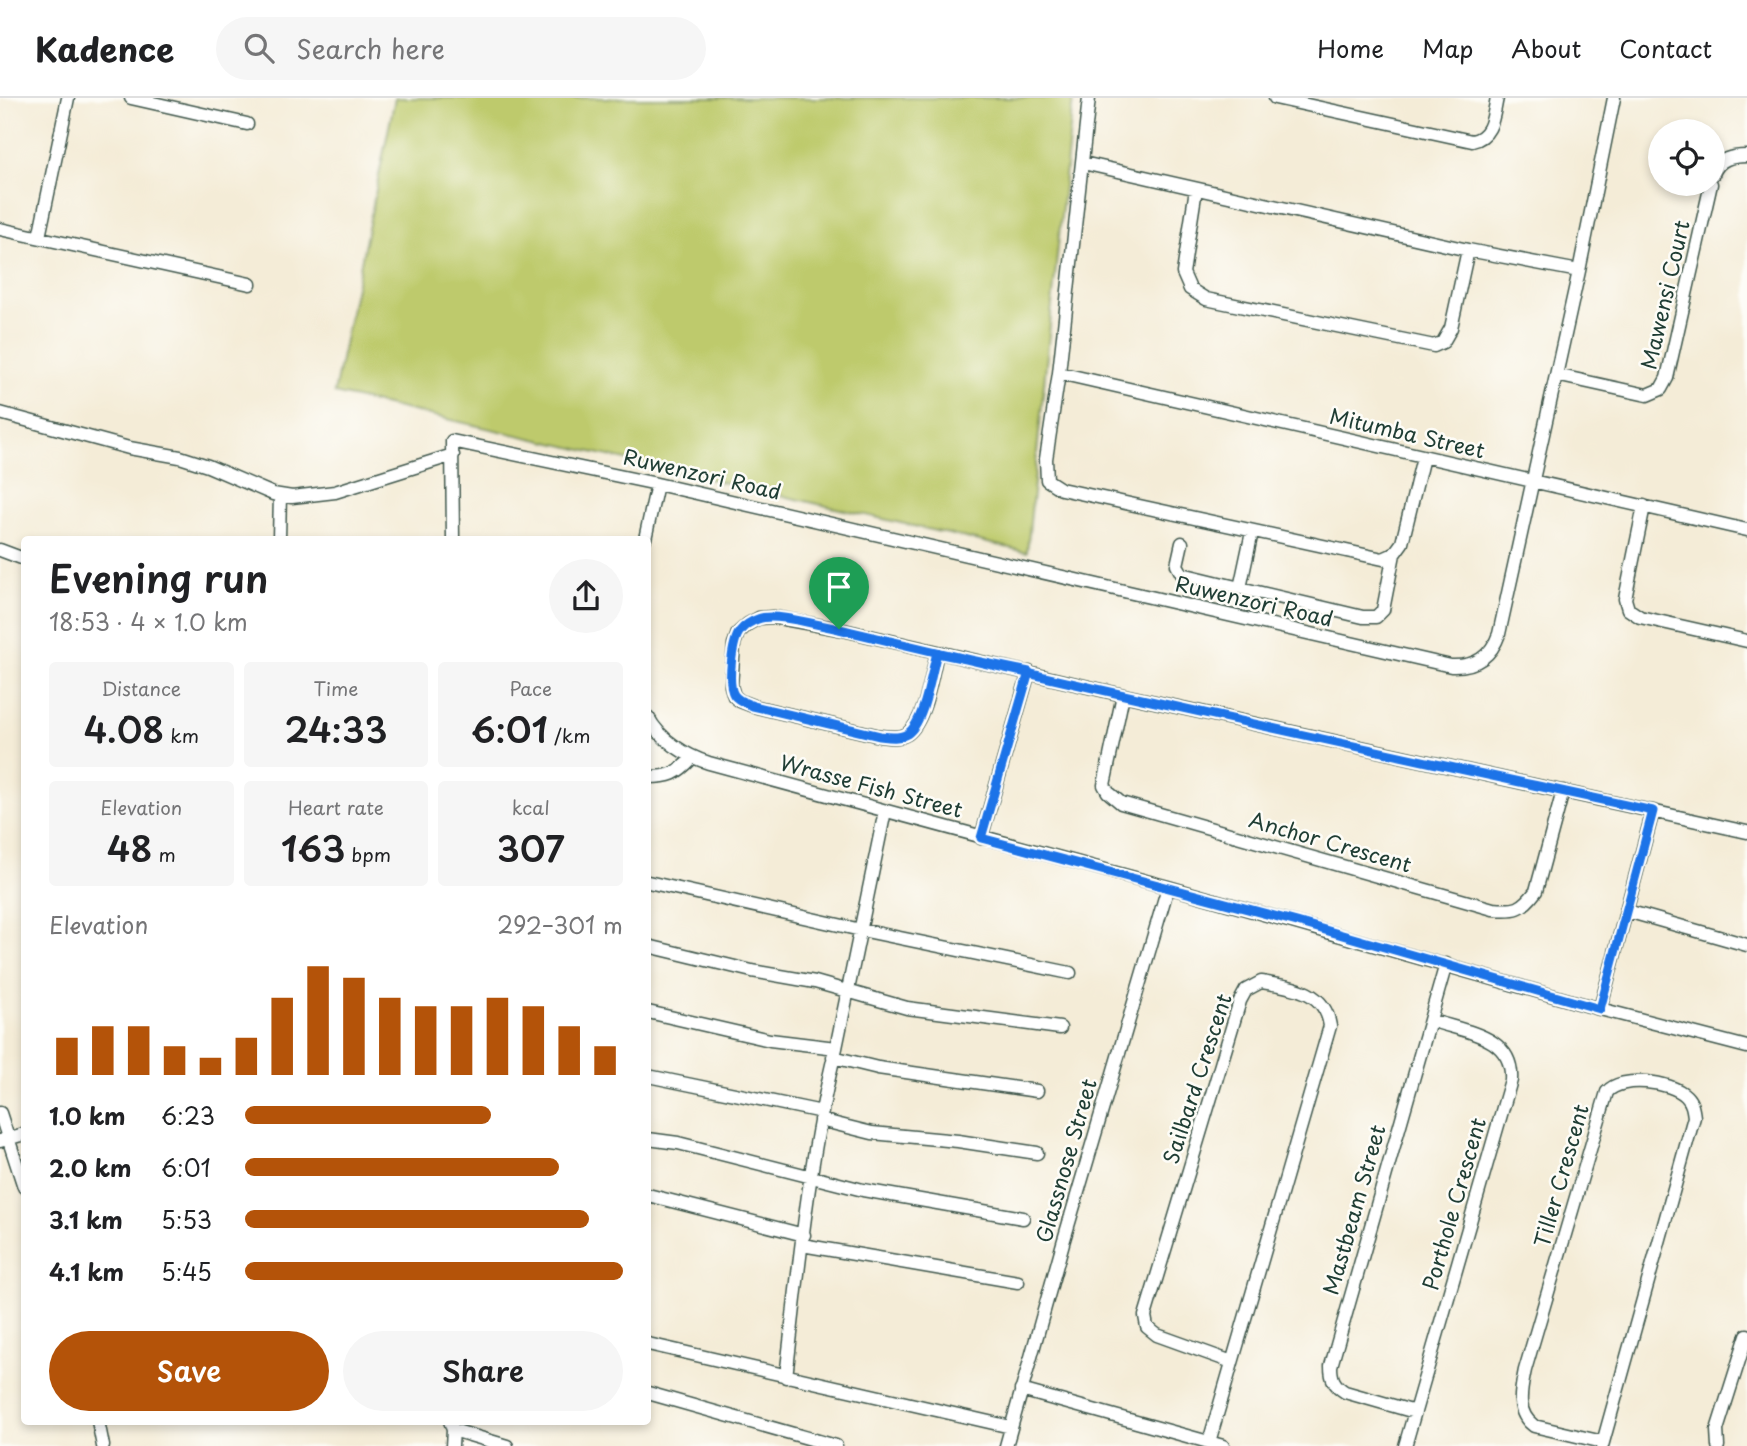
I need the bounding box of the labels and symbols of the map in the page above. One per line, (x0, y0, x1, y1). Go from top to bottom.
street label: Mawensi Court (1631, 217, 1697, 372)
street label: Mitumba Street (1327, 399, 1488, 465)
street label: Ruwenzori Road (620, 439, 785, 507)
pin (809, 557, 869, 629)
street label: Ruwenzori Road (1172, 566, 1337, 634)
street label: Wrasse Fish Street (777, 745, 966, 825)
street label: Anchor Crescent (1246, 803, 1416, 880)
street label: Sailbard Crescent (1153, 989, 1239, 1168)
street label: Glassnose Street (1026, 1075, 1104, 1246)
street label: Tiller Crescent (1524, 1100, 1596, 1251)
street label: Porthole Crescent (1413, 1114, 1493, 1293)
street label: Mastbeam Street (1313, 1121, 1393, 1298)

